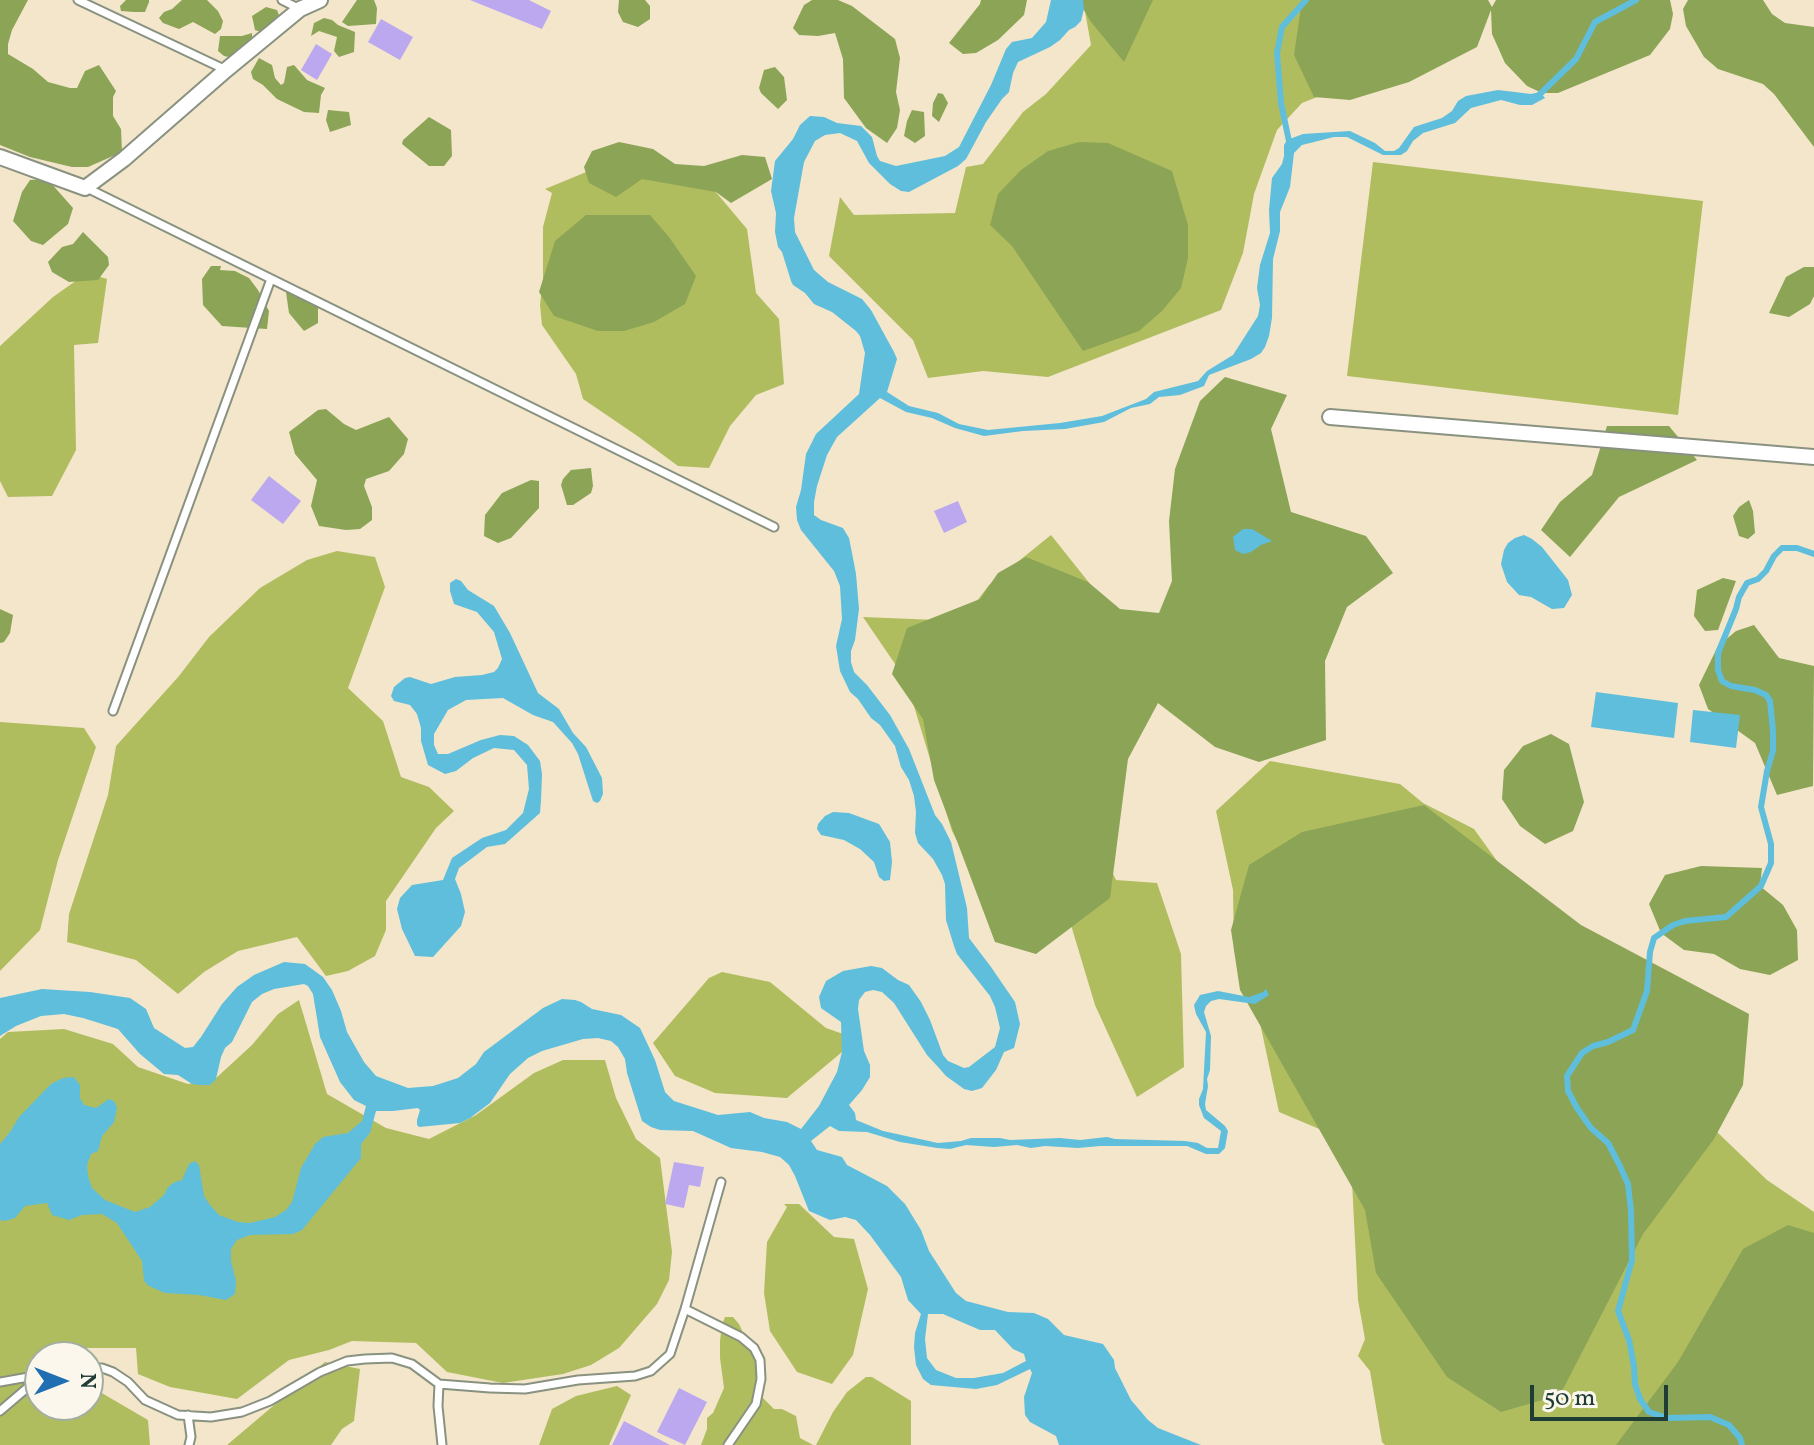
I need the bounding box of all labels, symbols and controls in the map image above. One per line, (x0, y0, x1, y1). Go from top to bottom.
north arrow (24, 1341, 104, 1421)
scale bar (1534, 1369, 1672, 1419)
text: N (71, 1373, 102, 1389)
text: 50 m (1544, 1382, 1596, 1416)

